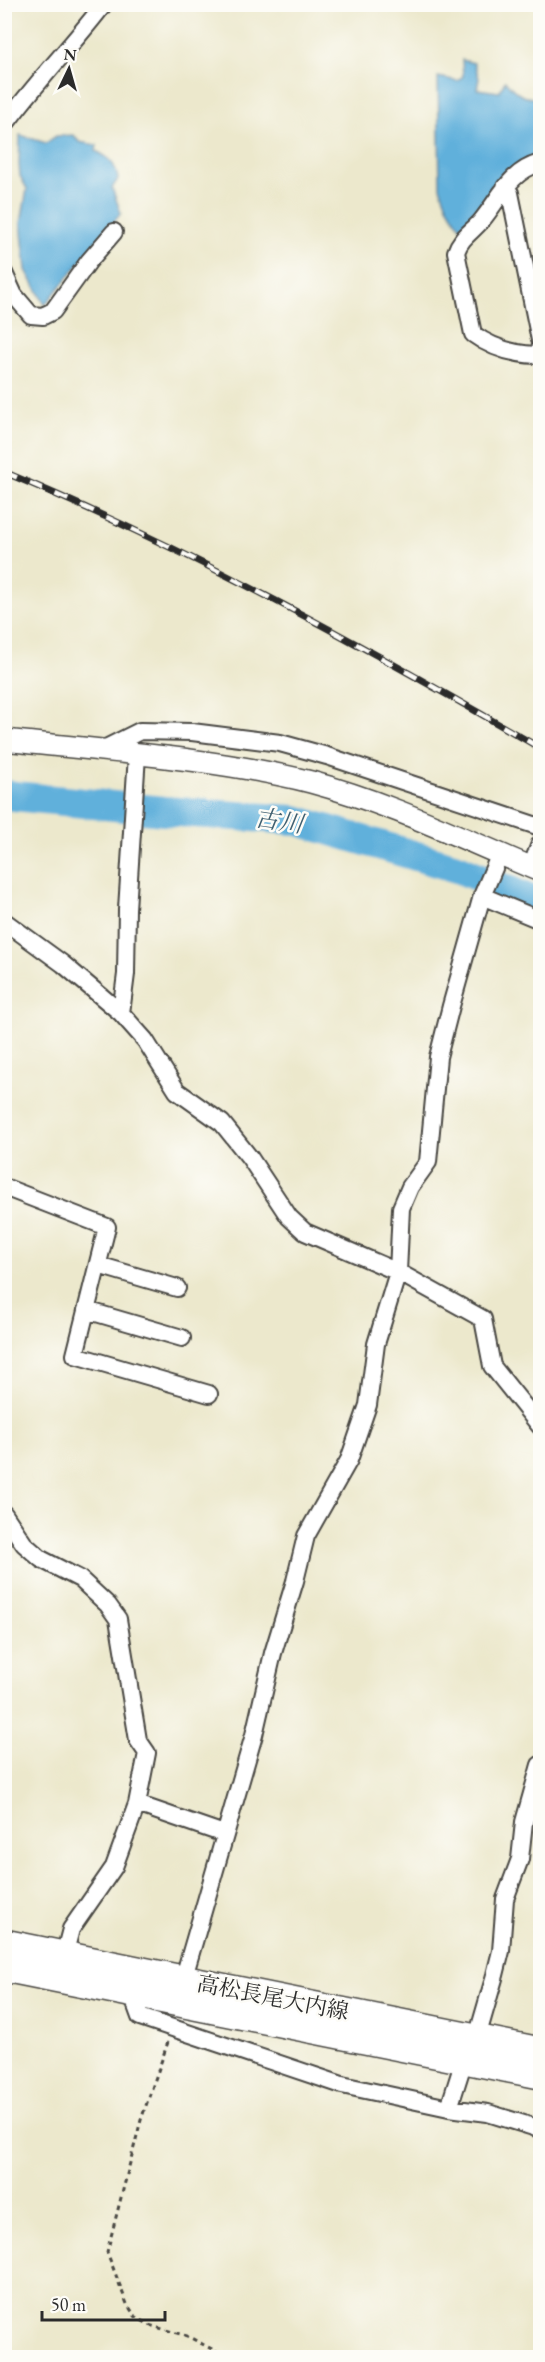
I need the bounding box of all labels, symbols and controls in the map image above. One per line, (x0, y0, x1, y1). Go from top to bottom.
north arrow (39, 39, 99, 99)
text: N (63, 44, 78, 66)
water label: 古川 (253, 802, 308, 840)
street label: 高松長尾大内線 (195, 1969, 351, 2026)
scale bar (42, 2284, 165, 2322)
text: 50 m (51, 2293, 86, 2316)

